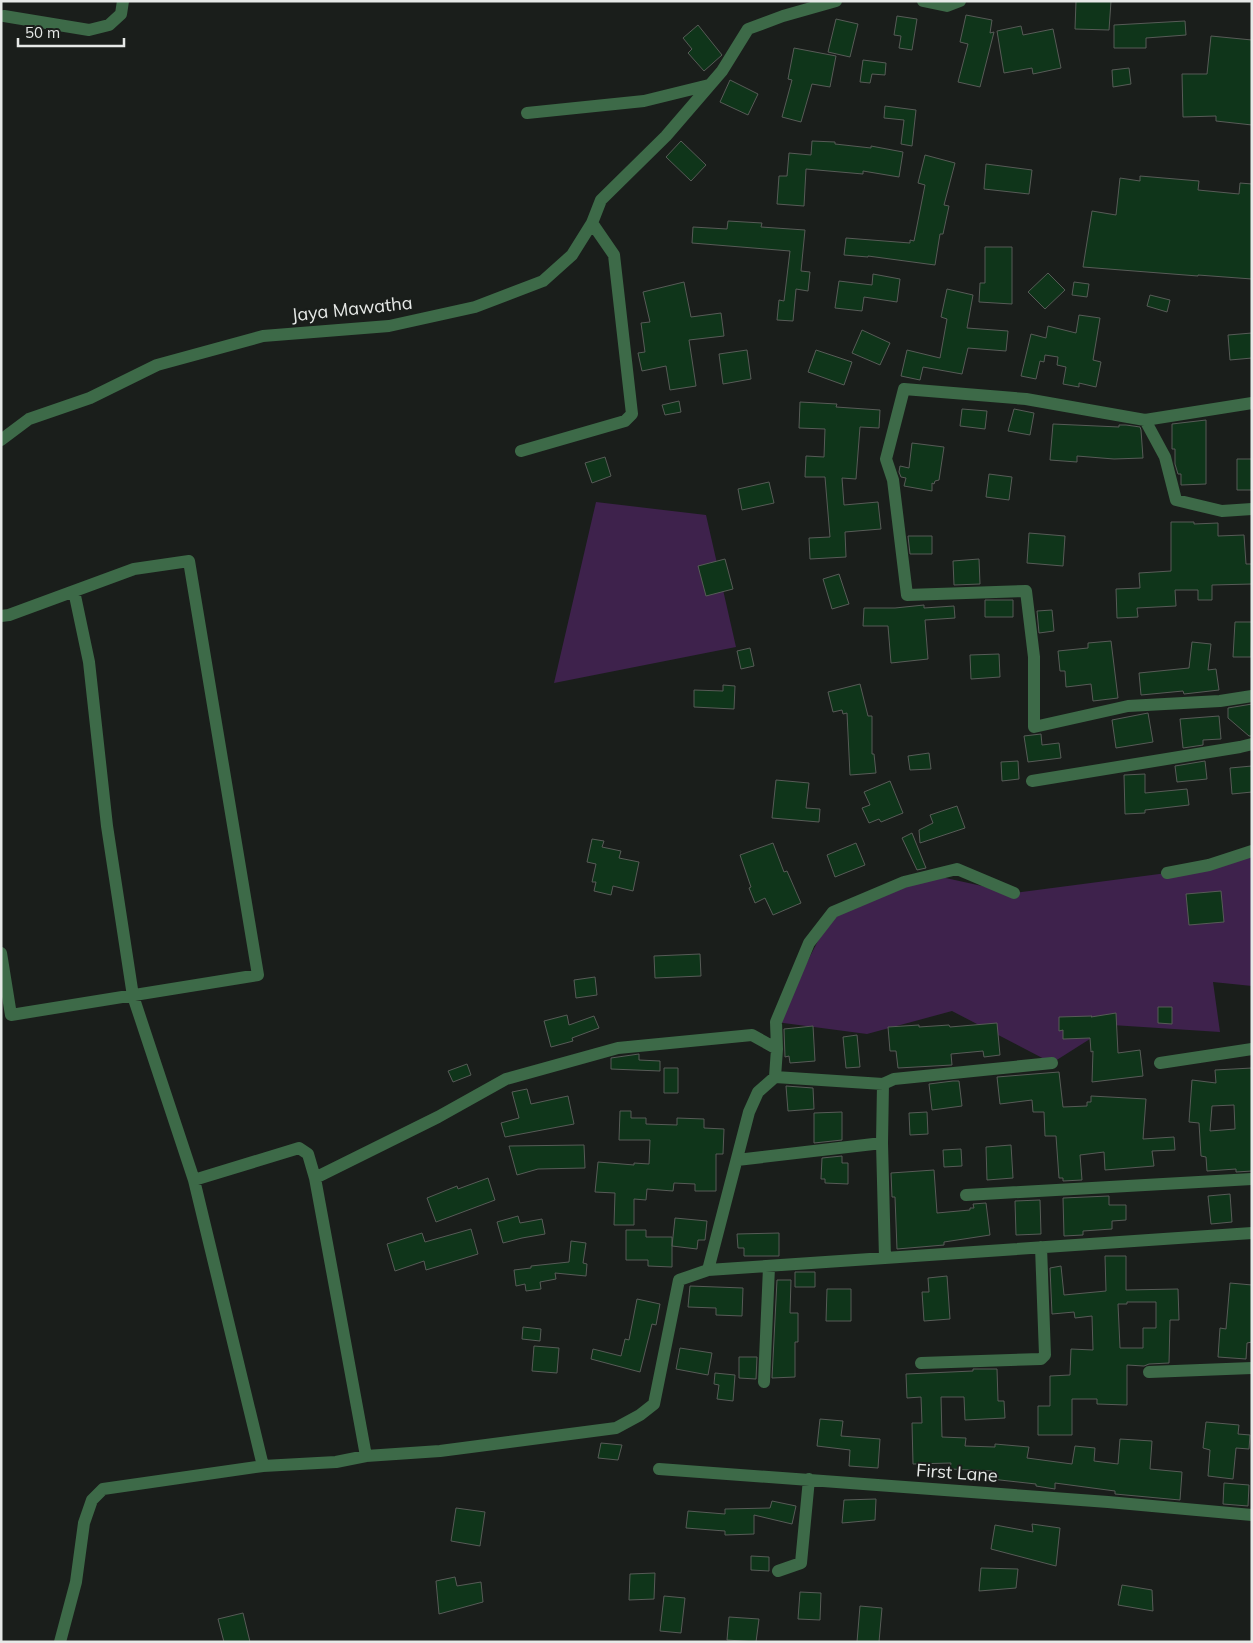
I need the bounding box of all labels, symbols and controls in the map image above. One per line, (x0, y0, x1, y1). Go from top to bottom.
scale bar (18, 15, 124, 47)
text: 50 m (25, 23, 60, 42)
street label: Jaya Mawatha (290, 291, 414, 326)
street label: First Lane (916, 1458, 999, 1487)

